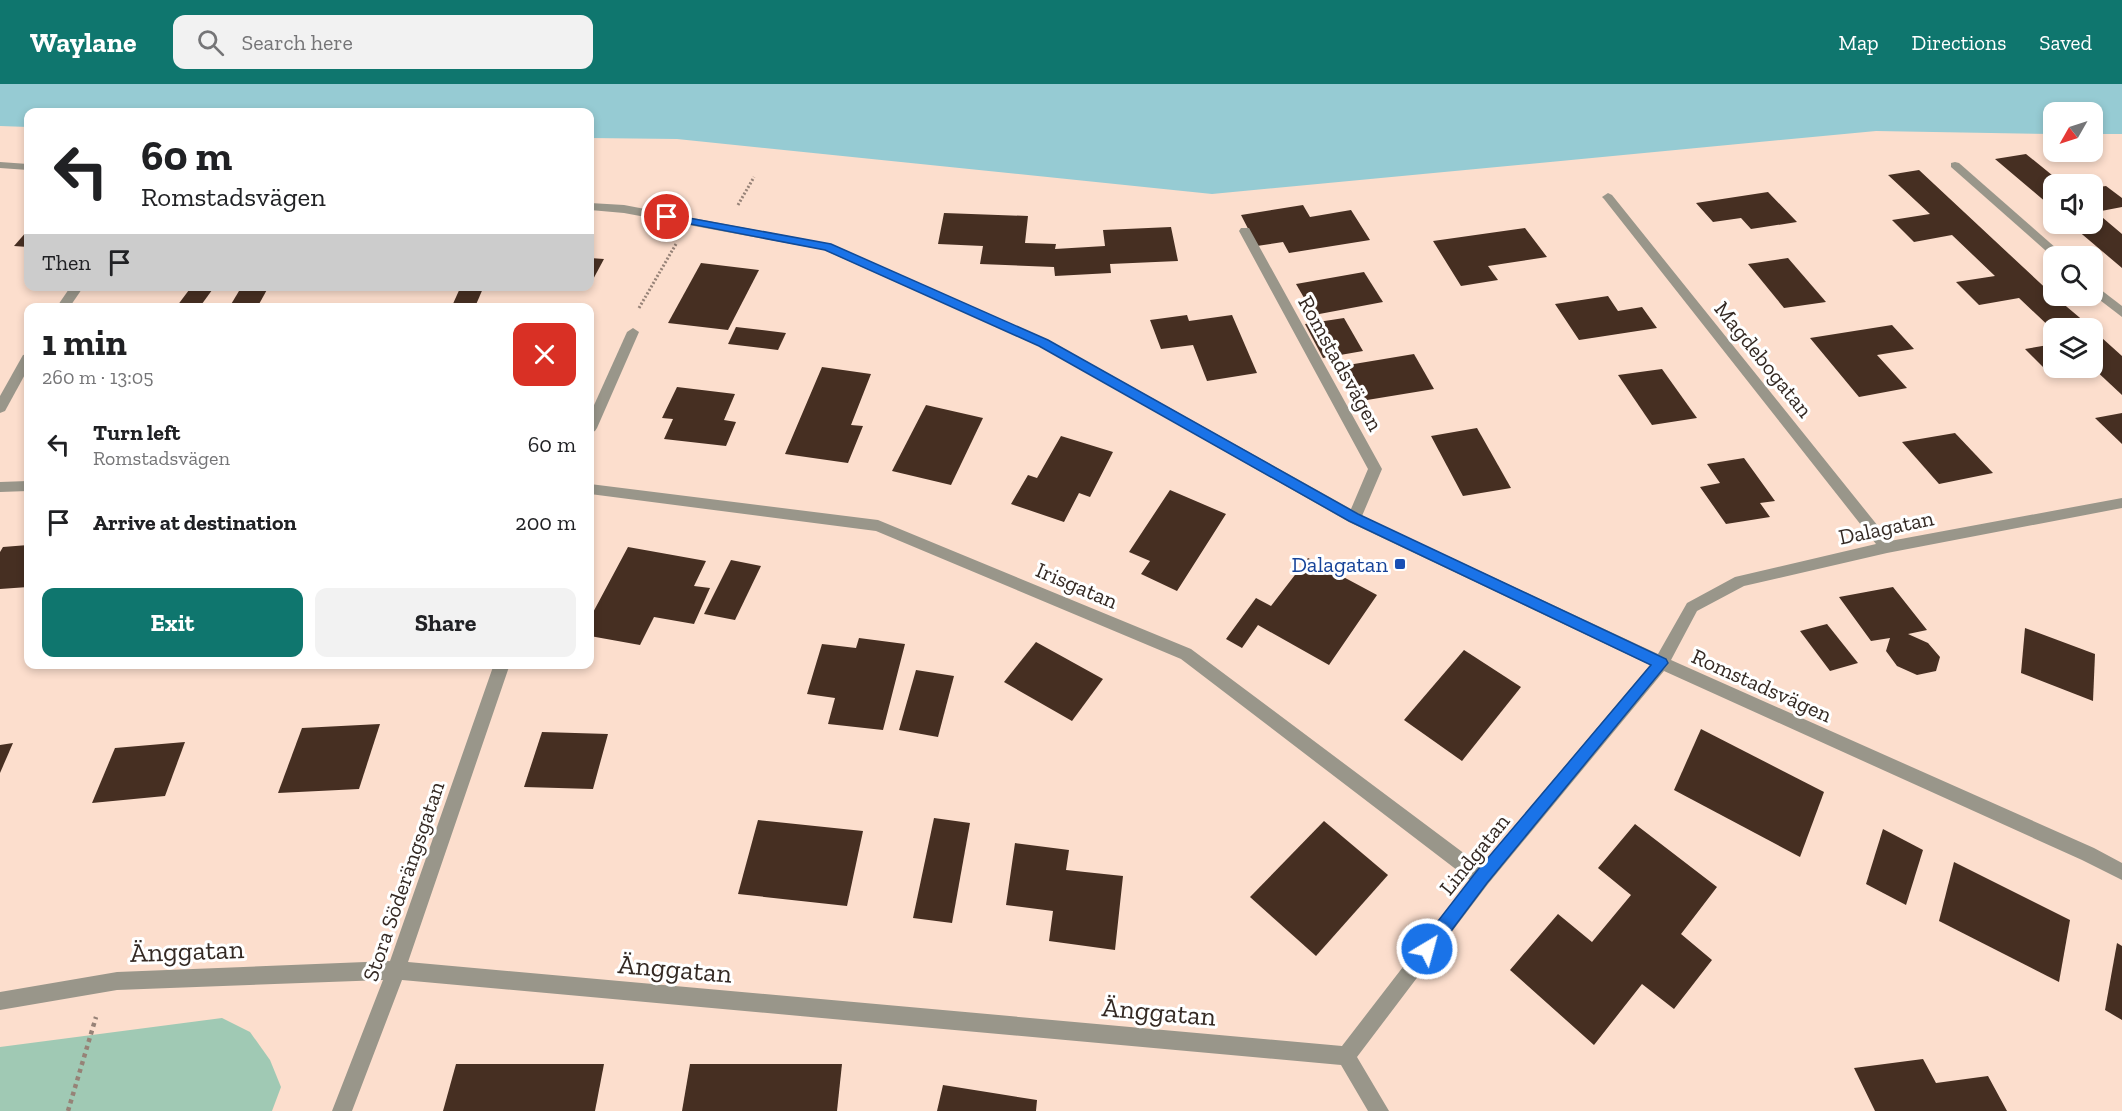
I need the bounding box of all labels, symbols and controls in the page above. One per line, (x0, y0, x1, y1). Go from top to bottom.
search box (173, 15, 593, 69)
text: Waylane (30, 26, 137, 59)
icon: search (194, 26, 227, 59)
text: Search here (242, 29, 353, 56)
text: Map (1839, 30, 1879, 55)
text: Directions (1912, 30, 2006, 55)
text: Saved (2039, 30, 2092, 55)
north arrow (2043, 102, 2103, 162)
map controls (2043, 102, 2103, 378)
text: 60 m (141, 130, 232, 181)
icon: left (42, 132, 120, 210)
button: sound (2043, 174, 2103, 234)
text: Romstadsvägen (141, 181, 326, 213)
pin (641, 191, 692, 242)
icon: arrive (650, 200, 683, 233)
icon: arrive (103, 246, 136, 279)
button: search (2043, 246, 2103, 306)
text: Then (42, 249, 91, 276)
street label: Romstadsvägen (1292, 291, 1389, 436)
street label: Magdebogatan (1709, 296, 1819, 423)
button: layers (2043, 318, 2103, 378)
text: 1 min (42, 321, 127, 364)
button: close (513, 323, 576, 386)
text: 260 m · 13:05 (42, 365, 153, 389)
text: Turn left (93, 419, 180, 446)
icon: left (42, 428, 75, 461)
text: 60 m (528, 431, 576, 458)
text: Romstadsvägen (93, 446, 230, 470)
street label: Dalagatan (1836, 504, 1937, 551)
icon: arrive (42, 506, 75, 539)
text: Arrive at destination (93, 509, 296, 536)
text: 200 m (515, 509, 576, 536)
place label: Dalagatan (1291, 551, 1388, 578)
street label: Irisgatan (1032, 556, 1122, 615)
marker: Dalagatan (1393, 557, 1407, 571)
button: Exit (42, 588, 303, 657)
button: Share (315, 588, 576, 657)
street label: Romstadsvägen (1688, 643, 1836, 729)
street label: Stora Söderängsgatan (357, 777, 450, 985)
street label: Lindgatan (1433, 808, 1516, 900)
position arrow (1395, 917, 1459, 981)
street label: Änggatan (129, 933, 245, 969)
street label: Änggatan (617, 948, 734, 990)
street label: Änggatan (1101, 991, 1218, 1033)

